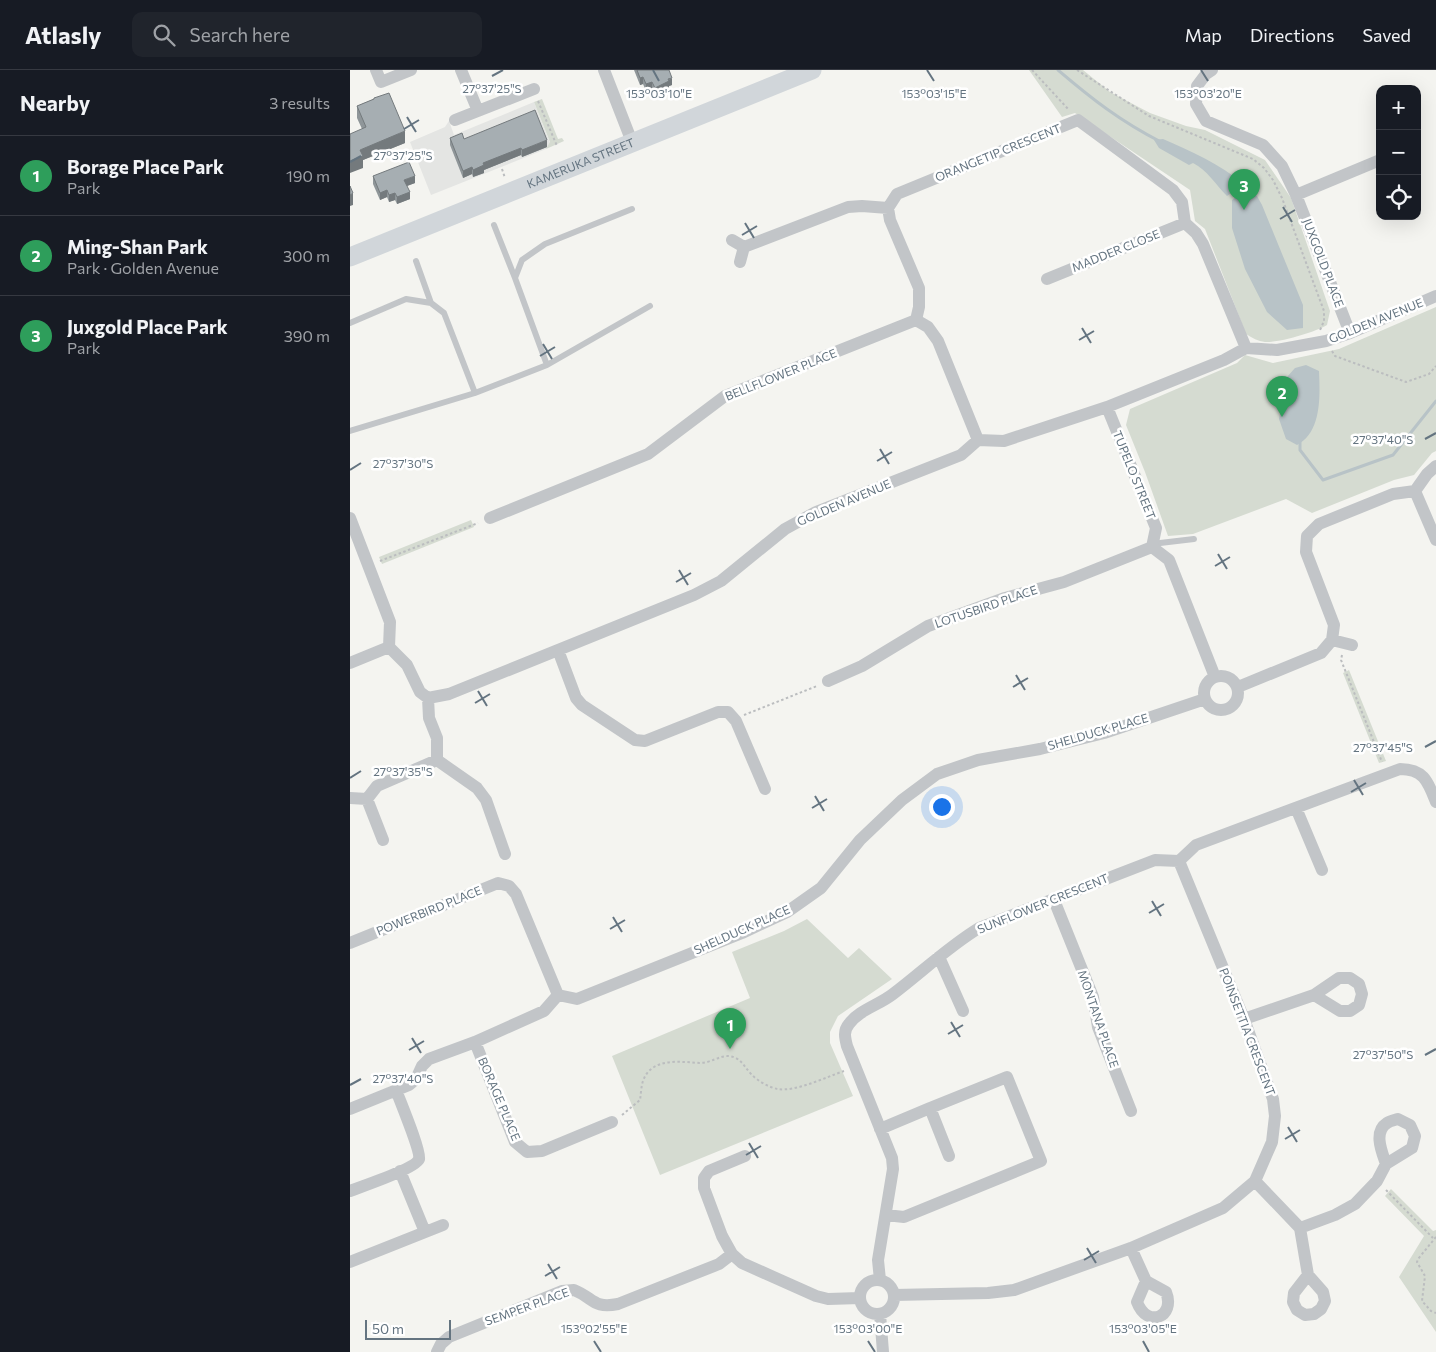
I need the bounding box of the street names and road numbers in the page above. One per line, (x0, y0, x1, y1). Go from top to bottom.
street label: ORANGETIP CRESCENT (933, 120, 1063, 184)
street label: KAMERUKA STREET (525, 135, 637, 191)
street label: JUXGOLD PLACE (1300, 216, 1347, 310)
street label: MADDER CLOSE (1070, 226, 1162, 274)
street label: GOLDEN AVENUE (1326, 295, 1425, 345)
street label: BELLFLOWER PLACE (723, 345, 838, 403)
street label: TUPELO STREET (1111, 428, 1159, 521)
street label: GOLDEN AVENUE (795, 476, 893, 528)
street label: LOTUSBIRD PLACE (933, 582, 1039, 630)
street label: SHELDUCK PLACE (1046, 710, 1150, 752)
street label: SUNFLOWER CRESCENT (975, 870, 1110, 936)
street label: POWERBIRD PLACE (374, 883, 483, 938)
street label: SHELDUCK PLACE (691, 902, 792, 957)
street label: POINSETTIA CRESCENT (1217, 966, 1279, 1098)
street label: MONTANA PLACE (1076, 968, 1122, 1069)
street label: BORAGE PLACE (476, 1055, 524, 1142)
street label: SEMPER PLACE (483, 1284, 571, 1328)

